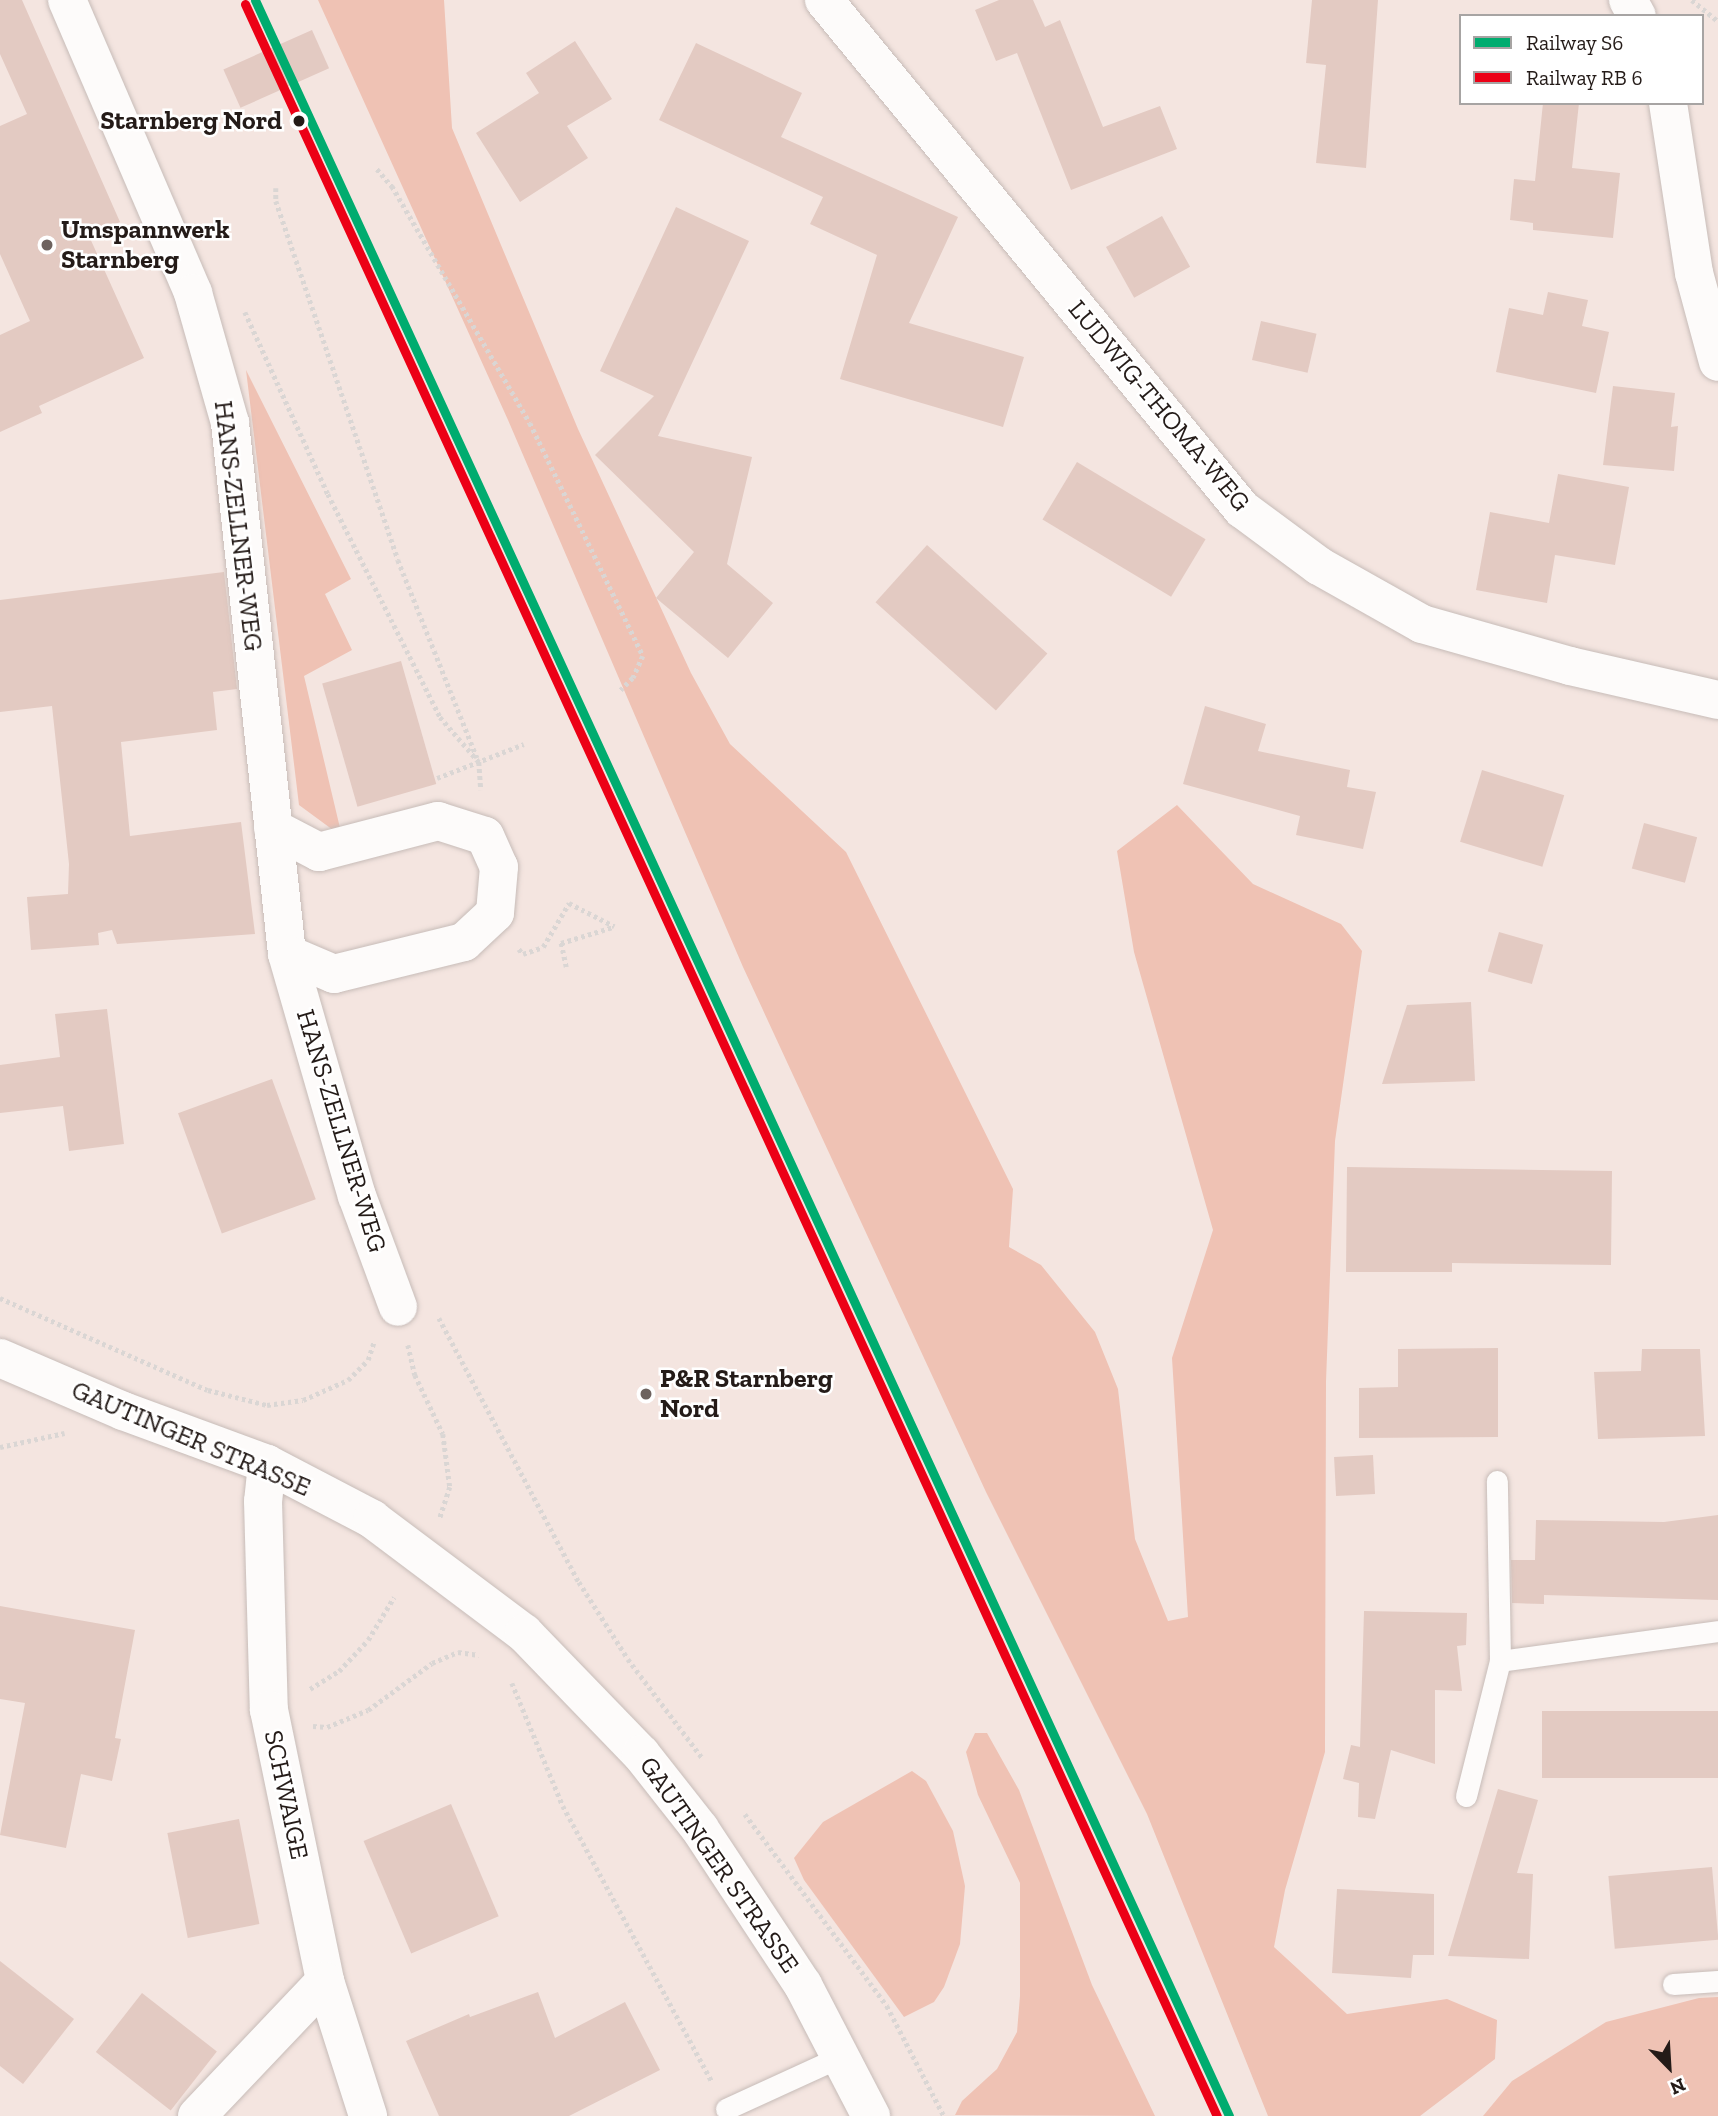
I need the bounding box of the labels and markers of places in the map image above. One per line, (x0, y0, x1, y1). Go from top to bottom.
place label: Starnberg Nord (100, 105, 282, 137)
marker: Starnberg Nord (288, 110, 310, 132)
place label: Umspannwerk Starnberg (61, 214, 230, 276)
marker: Umspannwerk Starnberg (39, 237, 55, 253)
place label: P&R Starnberg Nord (660, 1363, 833, 1424)
marker: P&R Starnberg Nord (638, 1386, 654, 1402)

